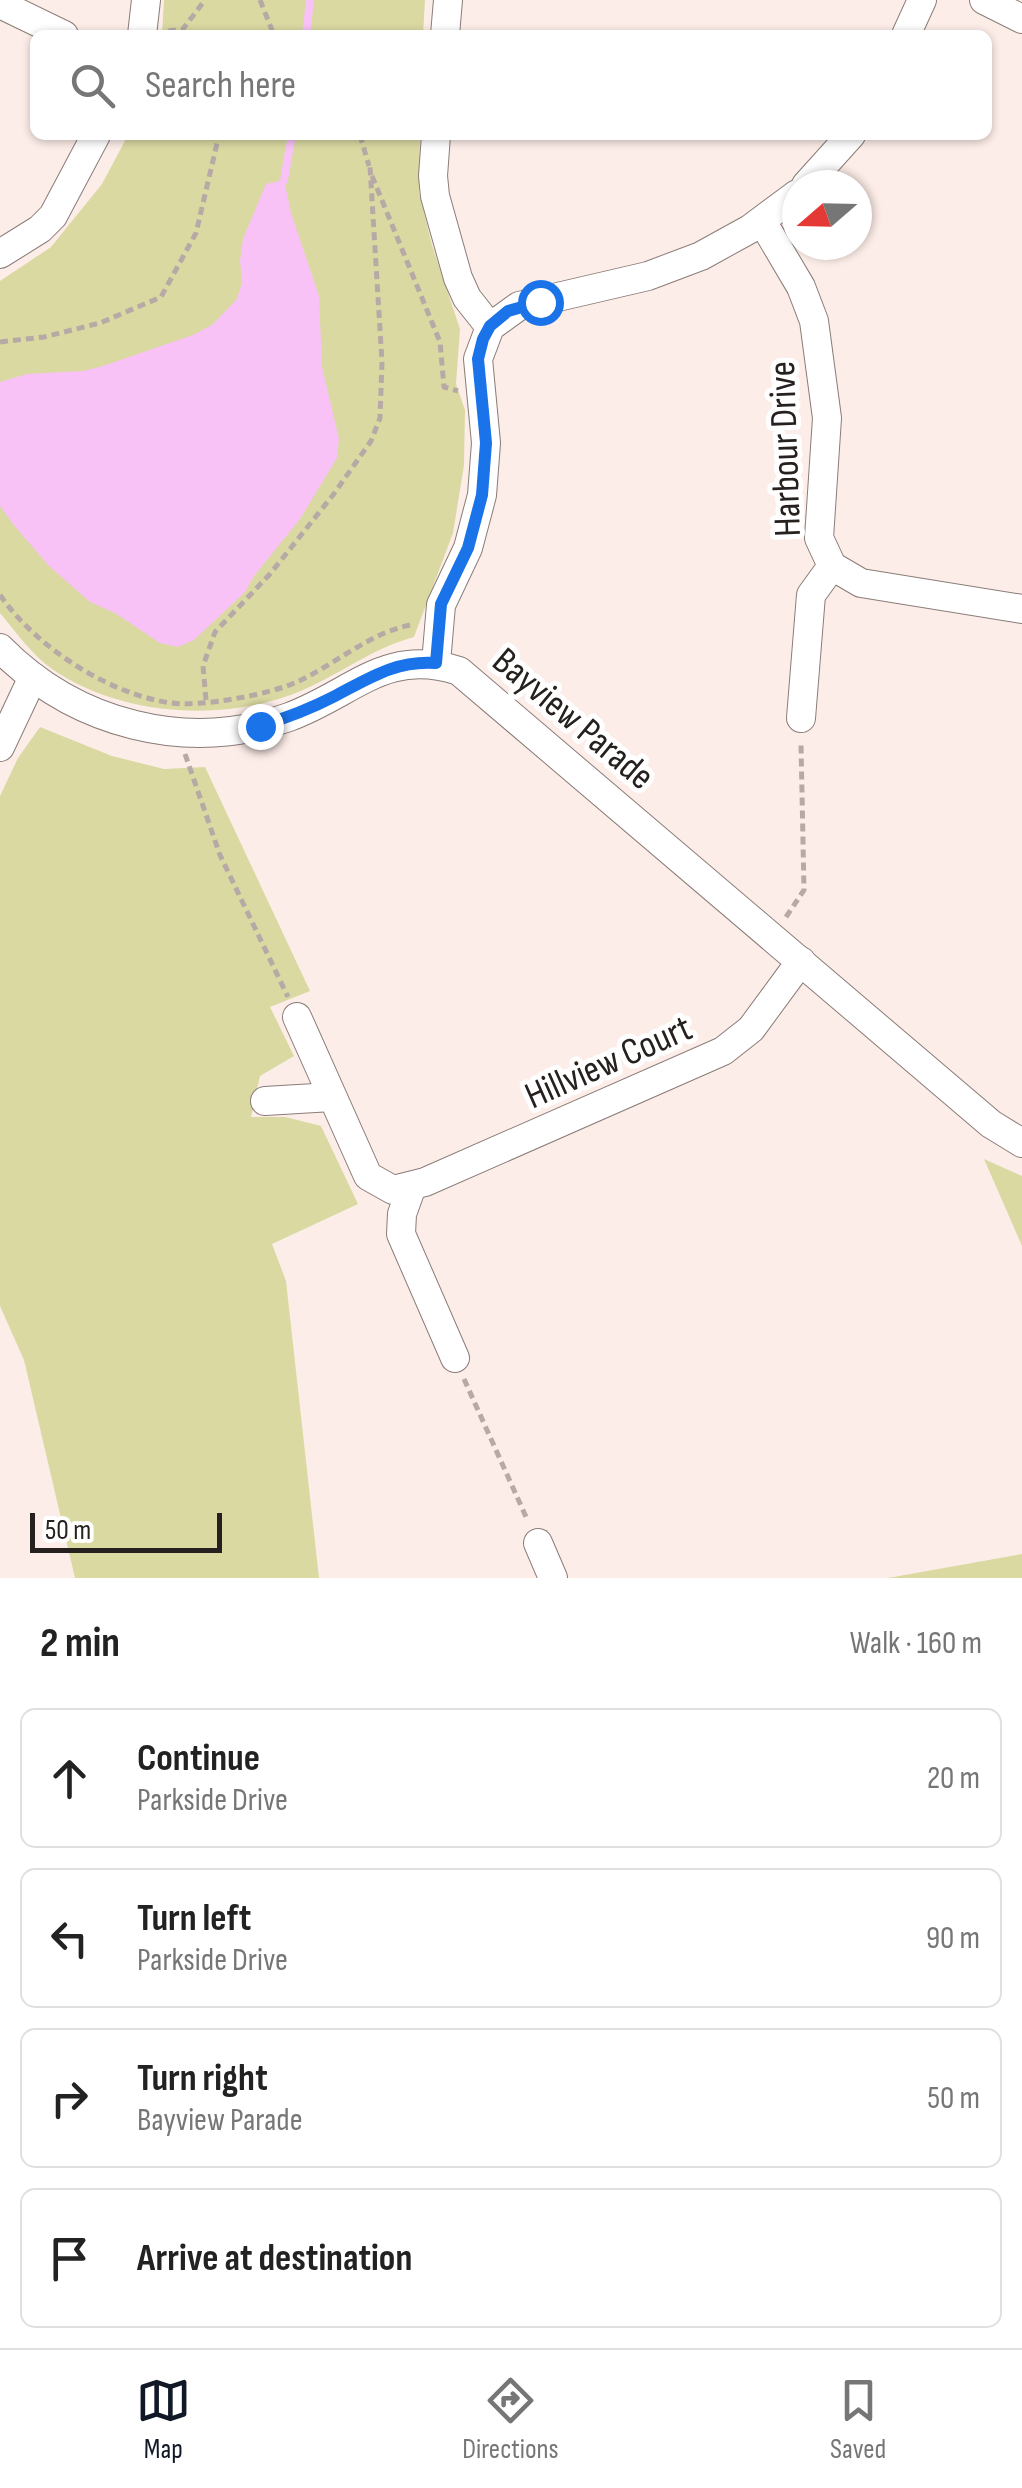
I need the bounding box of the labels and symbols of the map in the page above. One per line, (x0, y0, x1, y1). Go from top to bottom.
north arrow (782, 170, 872, 260)
route start (518, 280, 564, 326)
street label: Harbour Drive (760, 360, 811, 537)
street label: Bayview Parade (483, 639, 663, 800)
route end (238, 704, 284, 750)
street label: Hillview Court (518, 1006, 699, 1119)
scale bar (30, 1508, 222, 1552)

